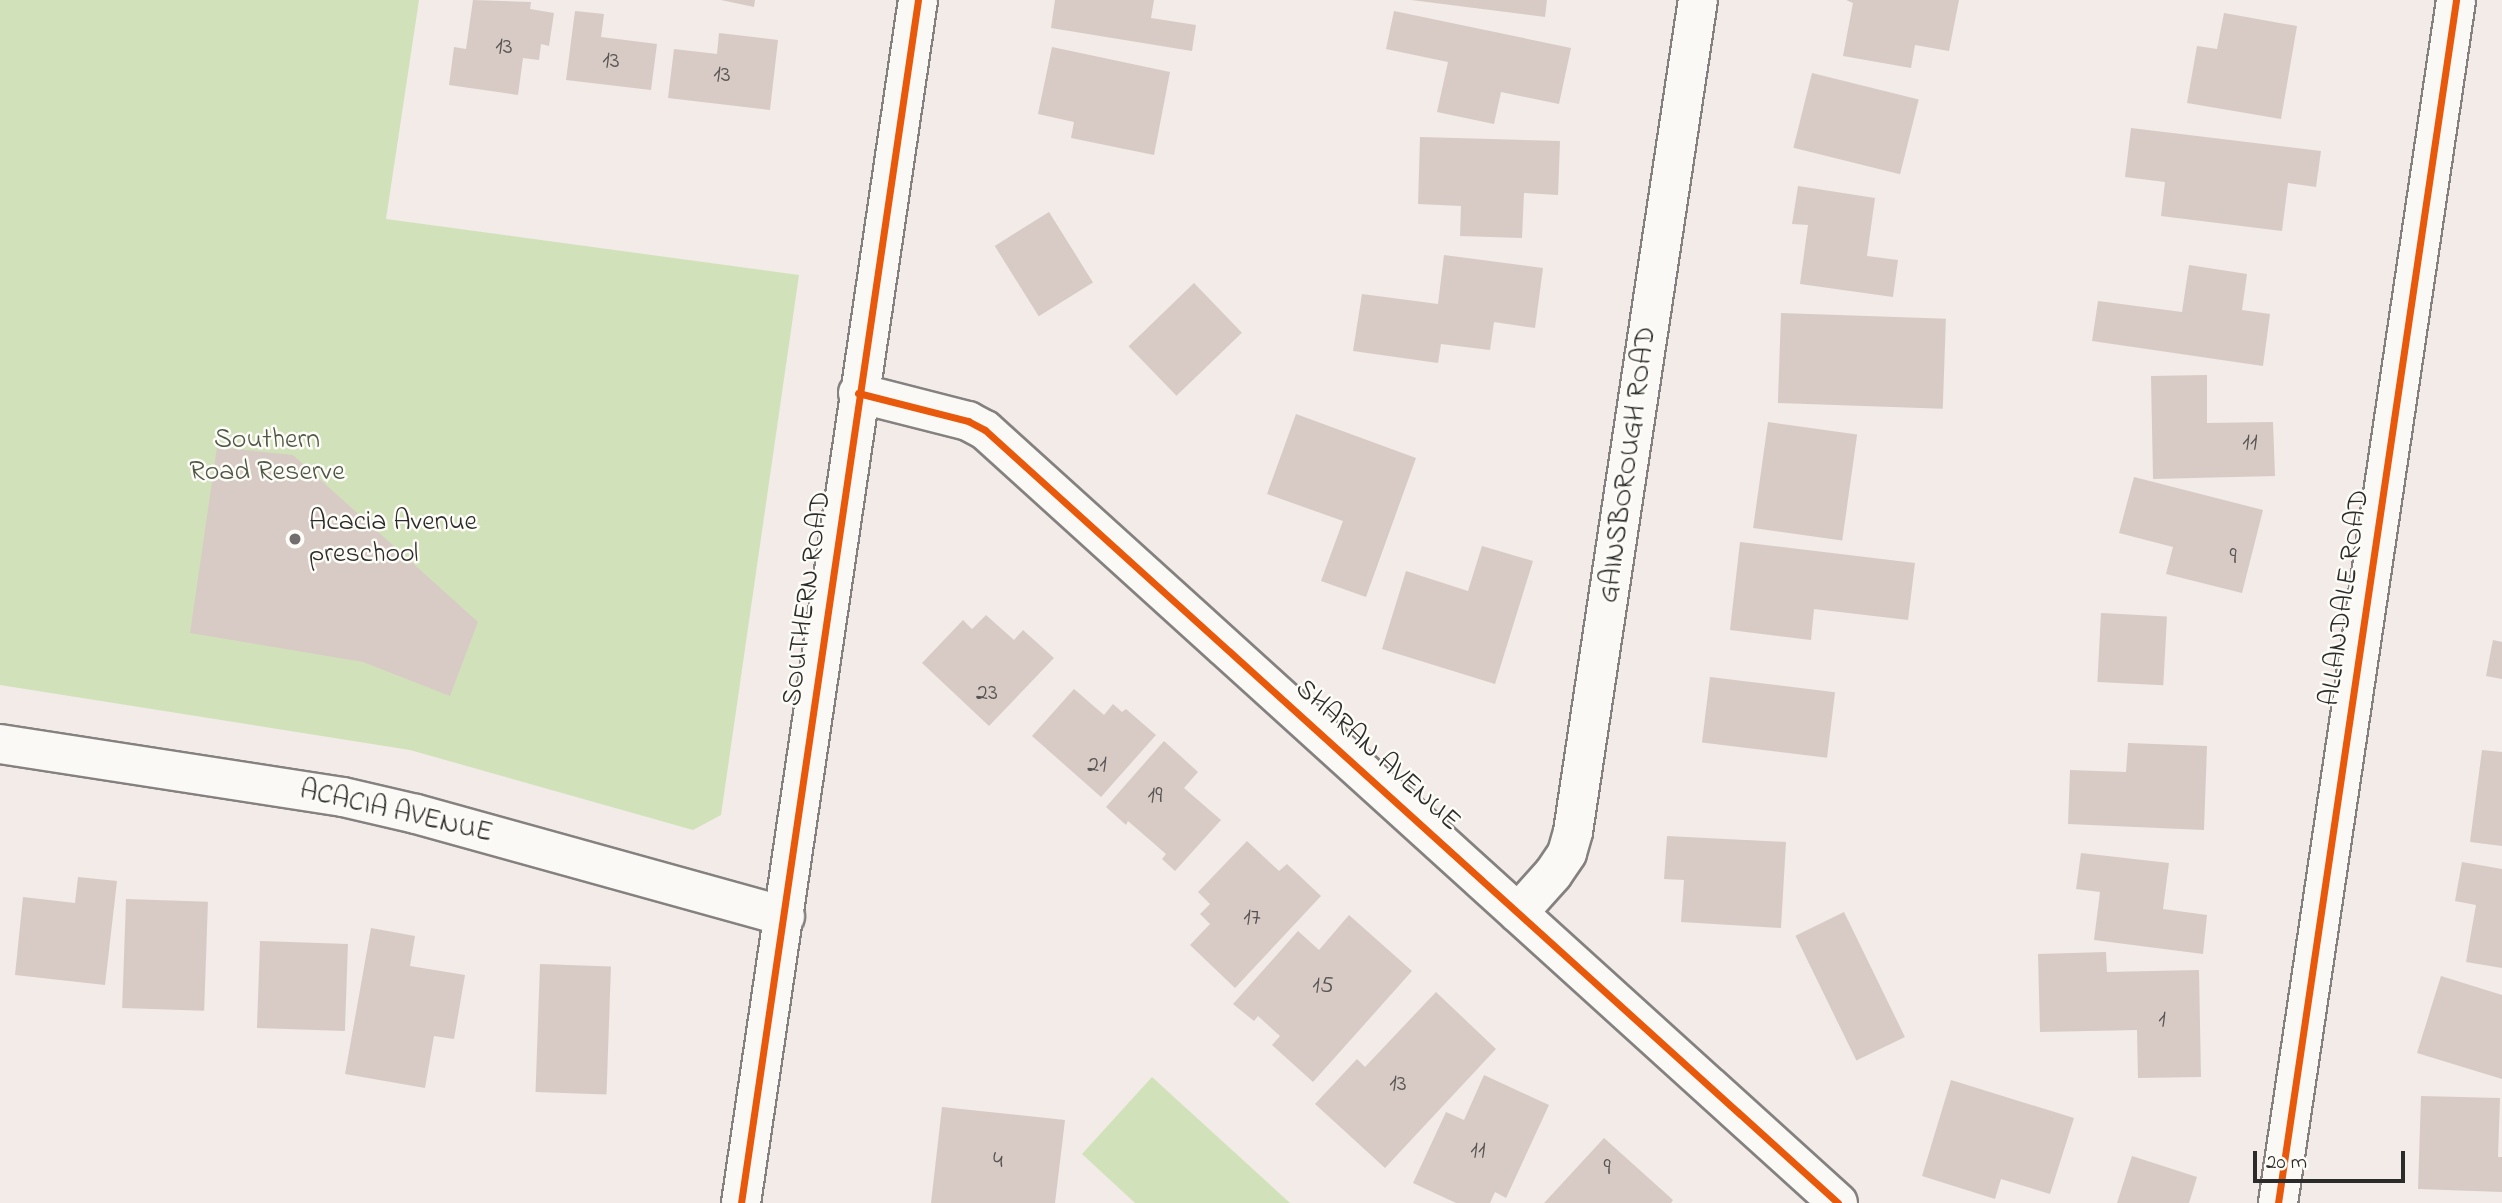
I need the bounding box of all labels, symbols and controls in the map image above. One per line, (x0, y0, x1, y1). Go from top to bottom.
house number: 13 (495, 34, 513, 62)
house number: 13 (602, 48, 620, 76)
house number: 13 (713, 62, 731, 90)
street label: GAINSBOROUGH ROAD (1593, 325, 1665, 605)
park label: Southern Road Reserve (189, 424, 345, 490)
house number: 11 (2242, 430, 2258, 458)
street label: ALLANDALE ROAD (2314, 488, 2378, 708)
street label: SOUTHERN ROAD (776, 489, 840, 709)
place label: Acacia Avenue preschool (309, 506, 477, 572)
marker: Acacia Avenue preschool (287, 531, 303, 547)
house number: 9 (2229, 544, 2237, 572)
street label: SHARAN AVENUE (1287, 673, 1467, 839)
house number: 23 (976, 680, 998, 708)
house number: 21 (1087, 752, 1107, 780)
street label: ACACIA AVENUE (296, 774, 496, 852)
house number: 19 (1148, 783, 1162, 811)
house number: 17 (1243, 905, 1261, 933)
house number: 15 (1312, 973, 1334, 1001)
house number: 1 (2158, 1007, 2166, 1035)
house number: 13 (1389, 1071, 1407, 1099)
scale bar (2257, 1136, 2409, 1180)
house number: 11 (1470, 1138, 1486, 1166)
house number: 4 (993, 1148, 1003, 1176)
text: 20 m (2266, 1148, 2307, 1178)
house number: 9 (1603, 1155, 1611, 1183)

